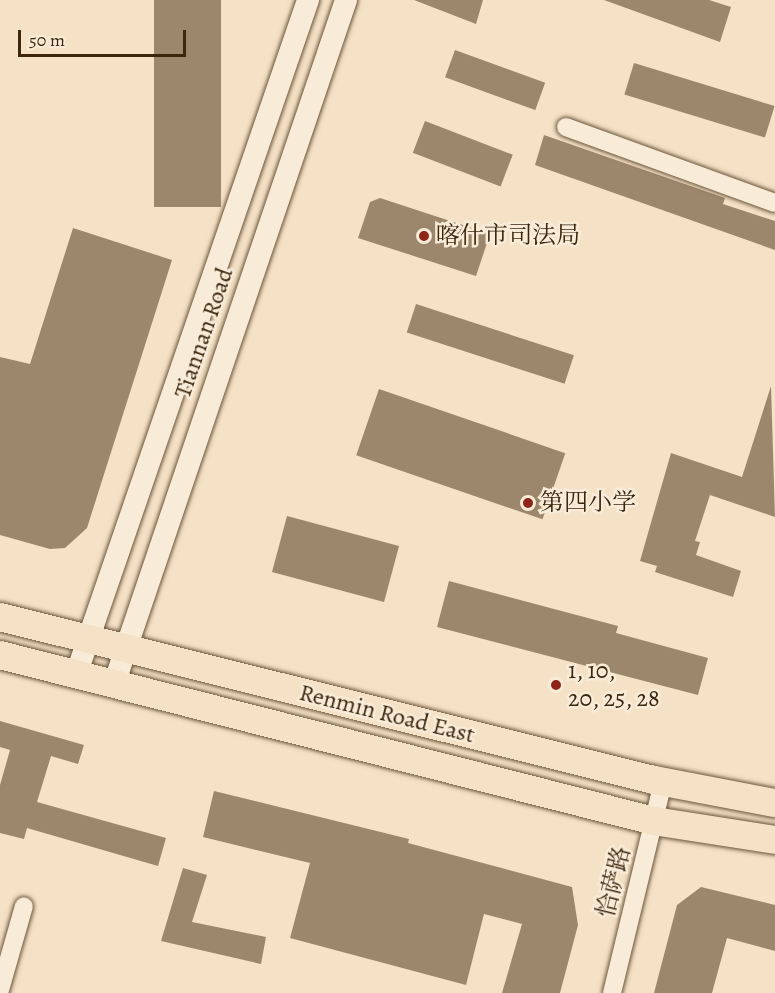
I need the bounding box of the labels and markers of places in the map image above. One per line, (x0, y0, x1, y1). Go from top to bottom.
place label: 喀什市司法局 (436, 222, 580, 250)
marker: 喀什市司法局 (417, 229, 431, 243)
place label: 第四小学 (540, 489, 636, 517)
marker: 第四小学 (521, 496, 535, 510)
place label: 1, 10, 20, 25, 28 (568, 657, 661, 713)
marker: 1, 10, 20, 25, 28 (549, 678, 563, 692)

